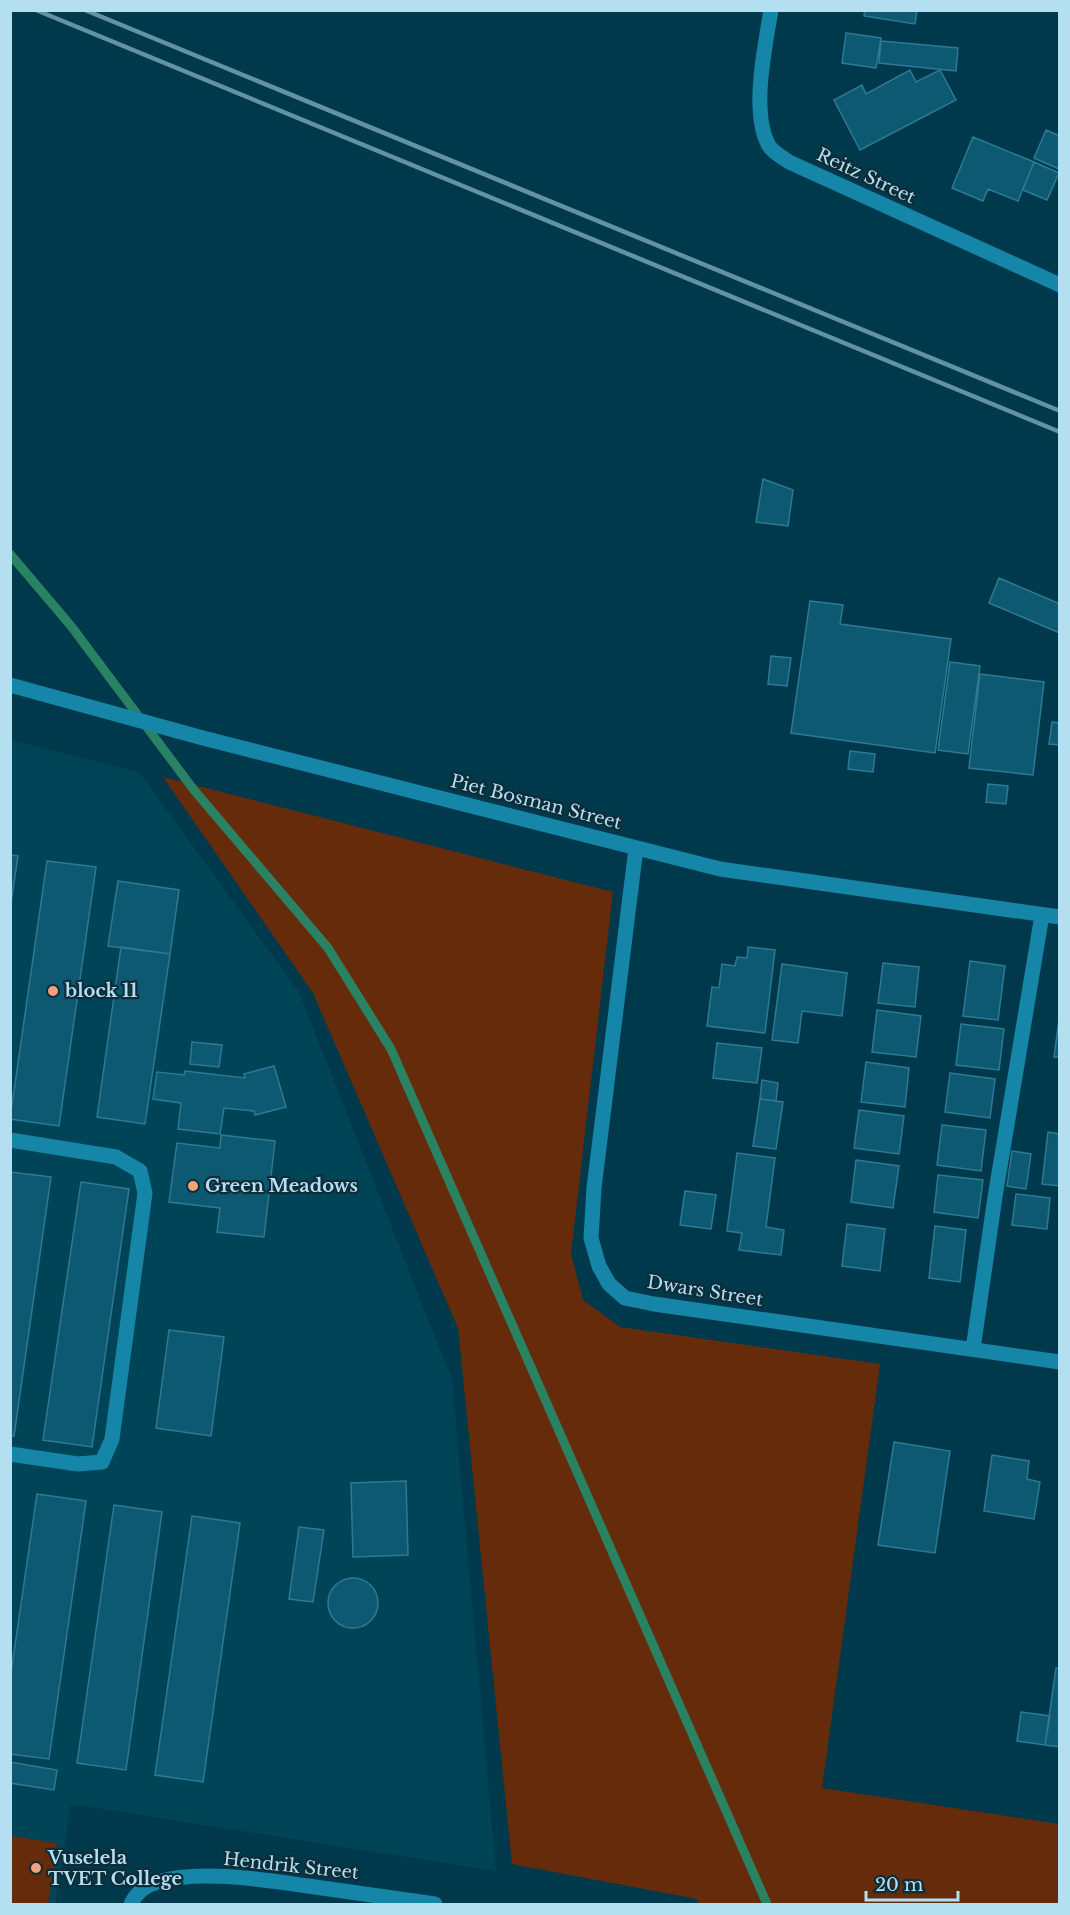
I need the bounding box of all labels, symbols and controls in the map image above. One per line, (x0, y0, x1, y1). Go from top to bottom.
street label: Reitz Street (813, 143, 919, 209)
street label: Piet Bosman Street (448, 770, 624, 834)
place label: block 11 (64, 980, 138, 1002)
marker: block 11 (46, 984, 60, 998)
place label: Green Meadows (205, 1175, 358, 1197)
marker: Green Meadows (186, 1179, 200, 1193)
street label: Dwars Street (645, 1271, 765, 1311)
place label: Vuselela TVET College (47, 1847, 182, 1890)
street label: Hendrik Street (222, 1848, 360, 1884)
marker: Vuselela TVET College (29, 1861, 43, 1875)
scale bar (866, 1864, 958, 1902)
text: 20 m (875, 1874, 923, 1896)

